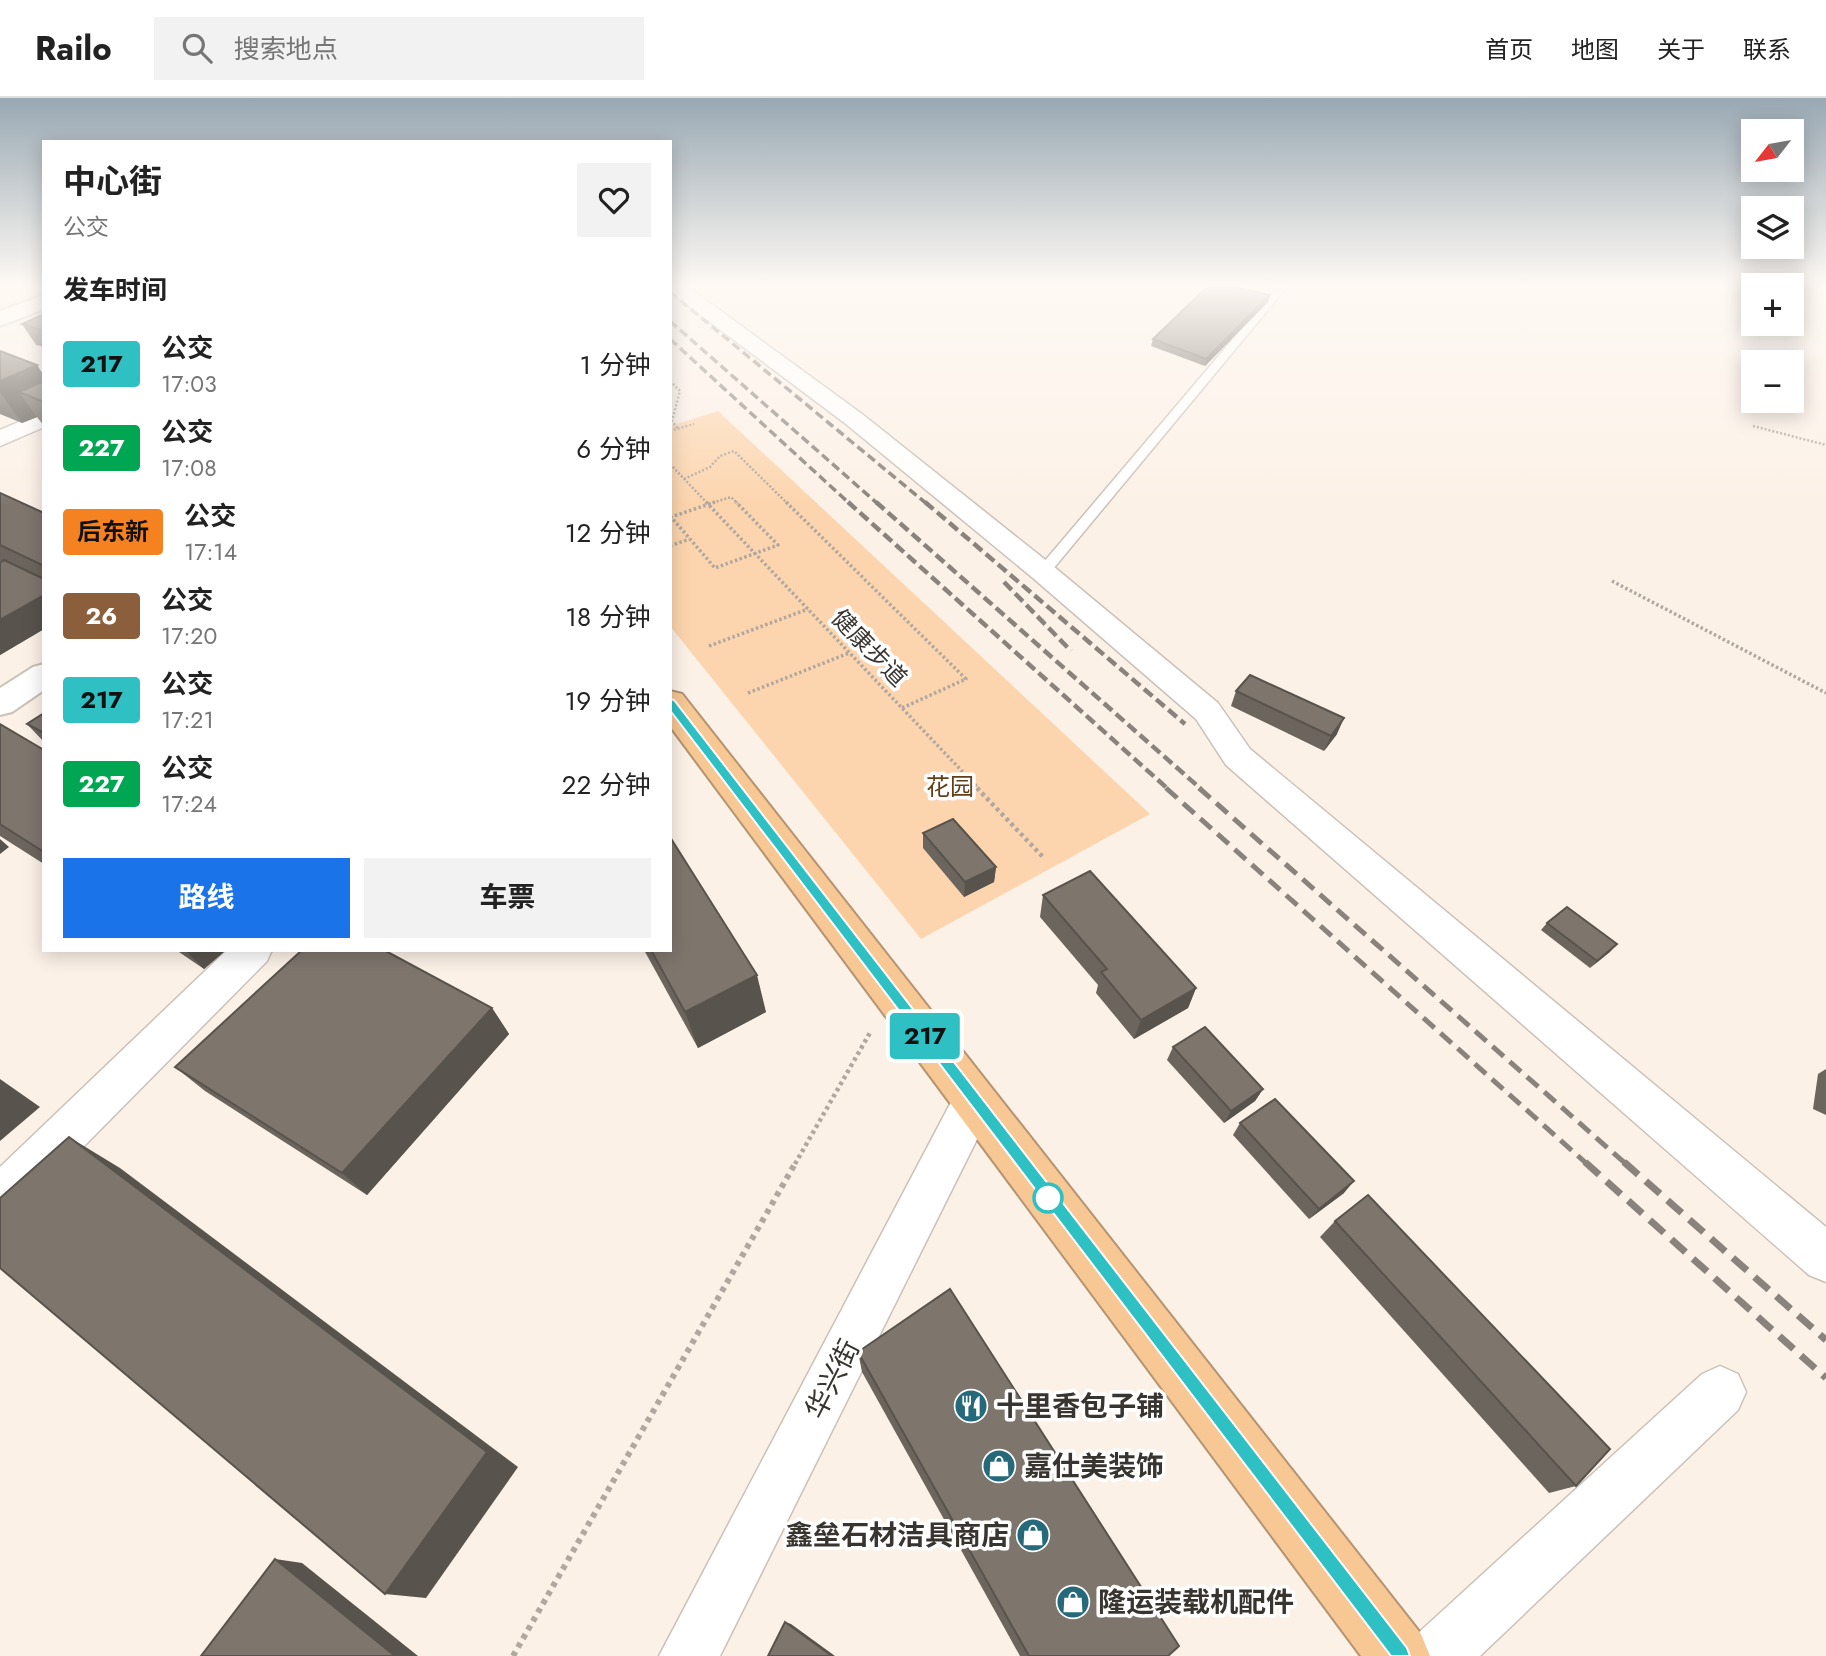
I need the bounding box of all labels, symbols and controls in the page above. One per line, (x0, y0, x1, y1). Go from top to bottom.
search box (154, 17, 644, 80)
text: Railo (35, 25, 112, 72)
icon: search (178, 29, 216, 67)
text: 搜索地点 (234, 30, 338, 68)
text: 首页 (1485, 32, 1533, 67)
text: 地图 (1571, 32, 1619, 67)
text: 关于 (1657, 32, 1705, 67)
text: 联系 (1743, 32, 1791, 67)
north arrow (1741, 119, 1804, 182)
map controls (1741, 119, 1804, 413)
text: 中心街 (63, 158, 162, 205)
button: heart (577, 163, 651, 237)
button: layers (1741, 196, 1804, 259)
text: 公交 (63, 210, 109, 244)
text: 发车时间 (63, 271, 167, 309)
button: + (1741, 273, 1804, 336)
text: 公交 (161, 329, 213, 367)
text: 217 (80, 346, 123, 381)
text: 1 分钟 (579, 346, 651, 384)
button: − (1741, 350, 1804, 413)
text: 17:03 (161, 367, 217, 401)
text: 公交 (161, 413, 213, 451)
text: 227 (79, 430, 124, 465)
text: 6 分钟 (576, 430, 651, 468)
text: 17:08 (161, 451, 217, 485)
text: 公交 (184, 497, 236, 535)
text: 后东新 (77, 514, 149, 549)
text: 12 分钟 (565, 514, 651, 552)
text: 17:14 (184, 535, 237, 569)
text: 公交 (161, 581, 213, 619)
text: 26 (86, 598, 117, 633)
text: 18 分钟 (565, 598, 651, 636)
street label: 健康步道 (823, 601, 915, 694)
text: 17:20 (161, 619, 217, 653)
text: 公交 (161, 665, 213, 703)
text: 217 (80, 682, 123, 717)
text: 19 分钟 (565, 682, 651, 720)
text: 17:21 (161, 703, 214, 737)
text: 公交 (161, 749, 213, 787)
text: 227 (79, 766, 124, 801)
text: 22 分钟 (562, 766, 651, 804)
park label: 花园 (926, 769, 974, 804)
text: 17:24 (161, 787, 217, 821)
button: 路线 (63, 858, 350, 938)
button: 车票 (364, 858, 651, 938)
line badge: 217 (885, 1013, 965, 1059)
text: 217 (904, 1018, 946, 1053)
unlabelled marker (1033, 1183, 1063, 1213)
street label: 华兴街 (795, 1332, 870, 1426)
place label: 十里香包子铺 (996, 1386, 1164, 1427)
restaurant icon: 十里香包子铺 (952, 1387, 990, 1425)
place label: 嘉仕美装饰 (1024, 1446, 1164, 1487)
shop icon: 嘉仕美装饰 (980, 1447, 1018, 1485)
place label: 鑫垒石材洁具商店 (785, 1515, 1009, 1556)
shop icon: 鑫垒石材洁具商店 (1014, 1516, 1052, 1554)
place label: 隆运装载机配件 (1098, 1582, 1294, 1623)
shop icon: 隆运装载机配件 (1054, 1583, 1092, 1621)

